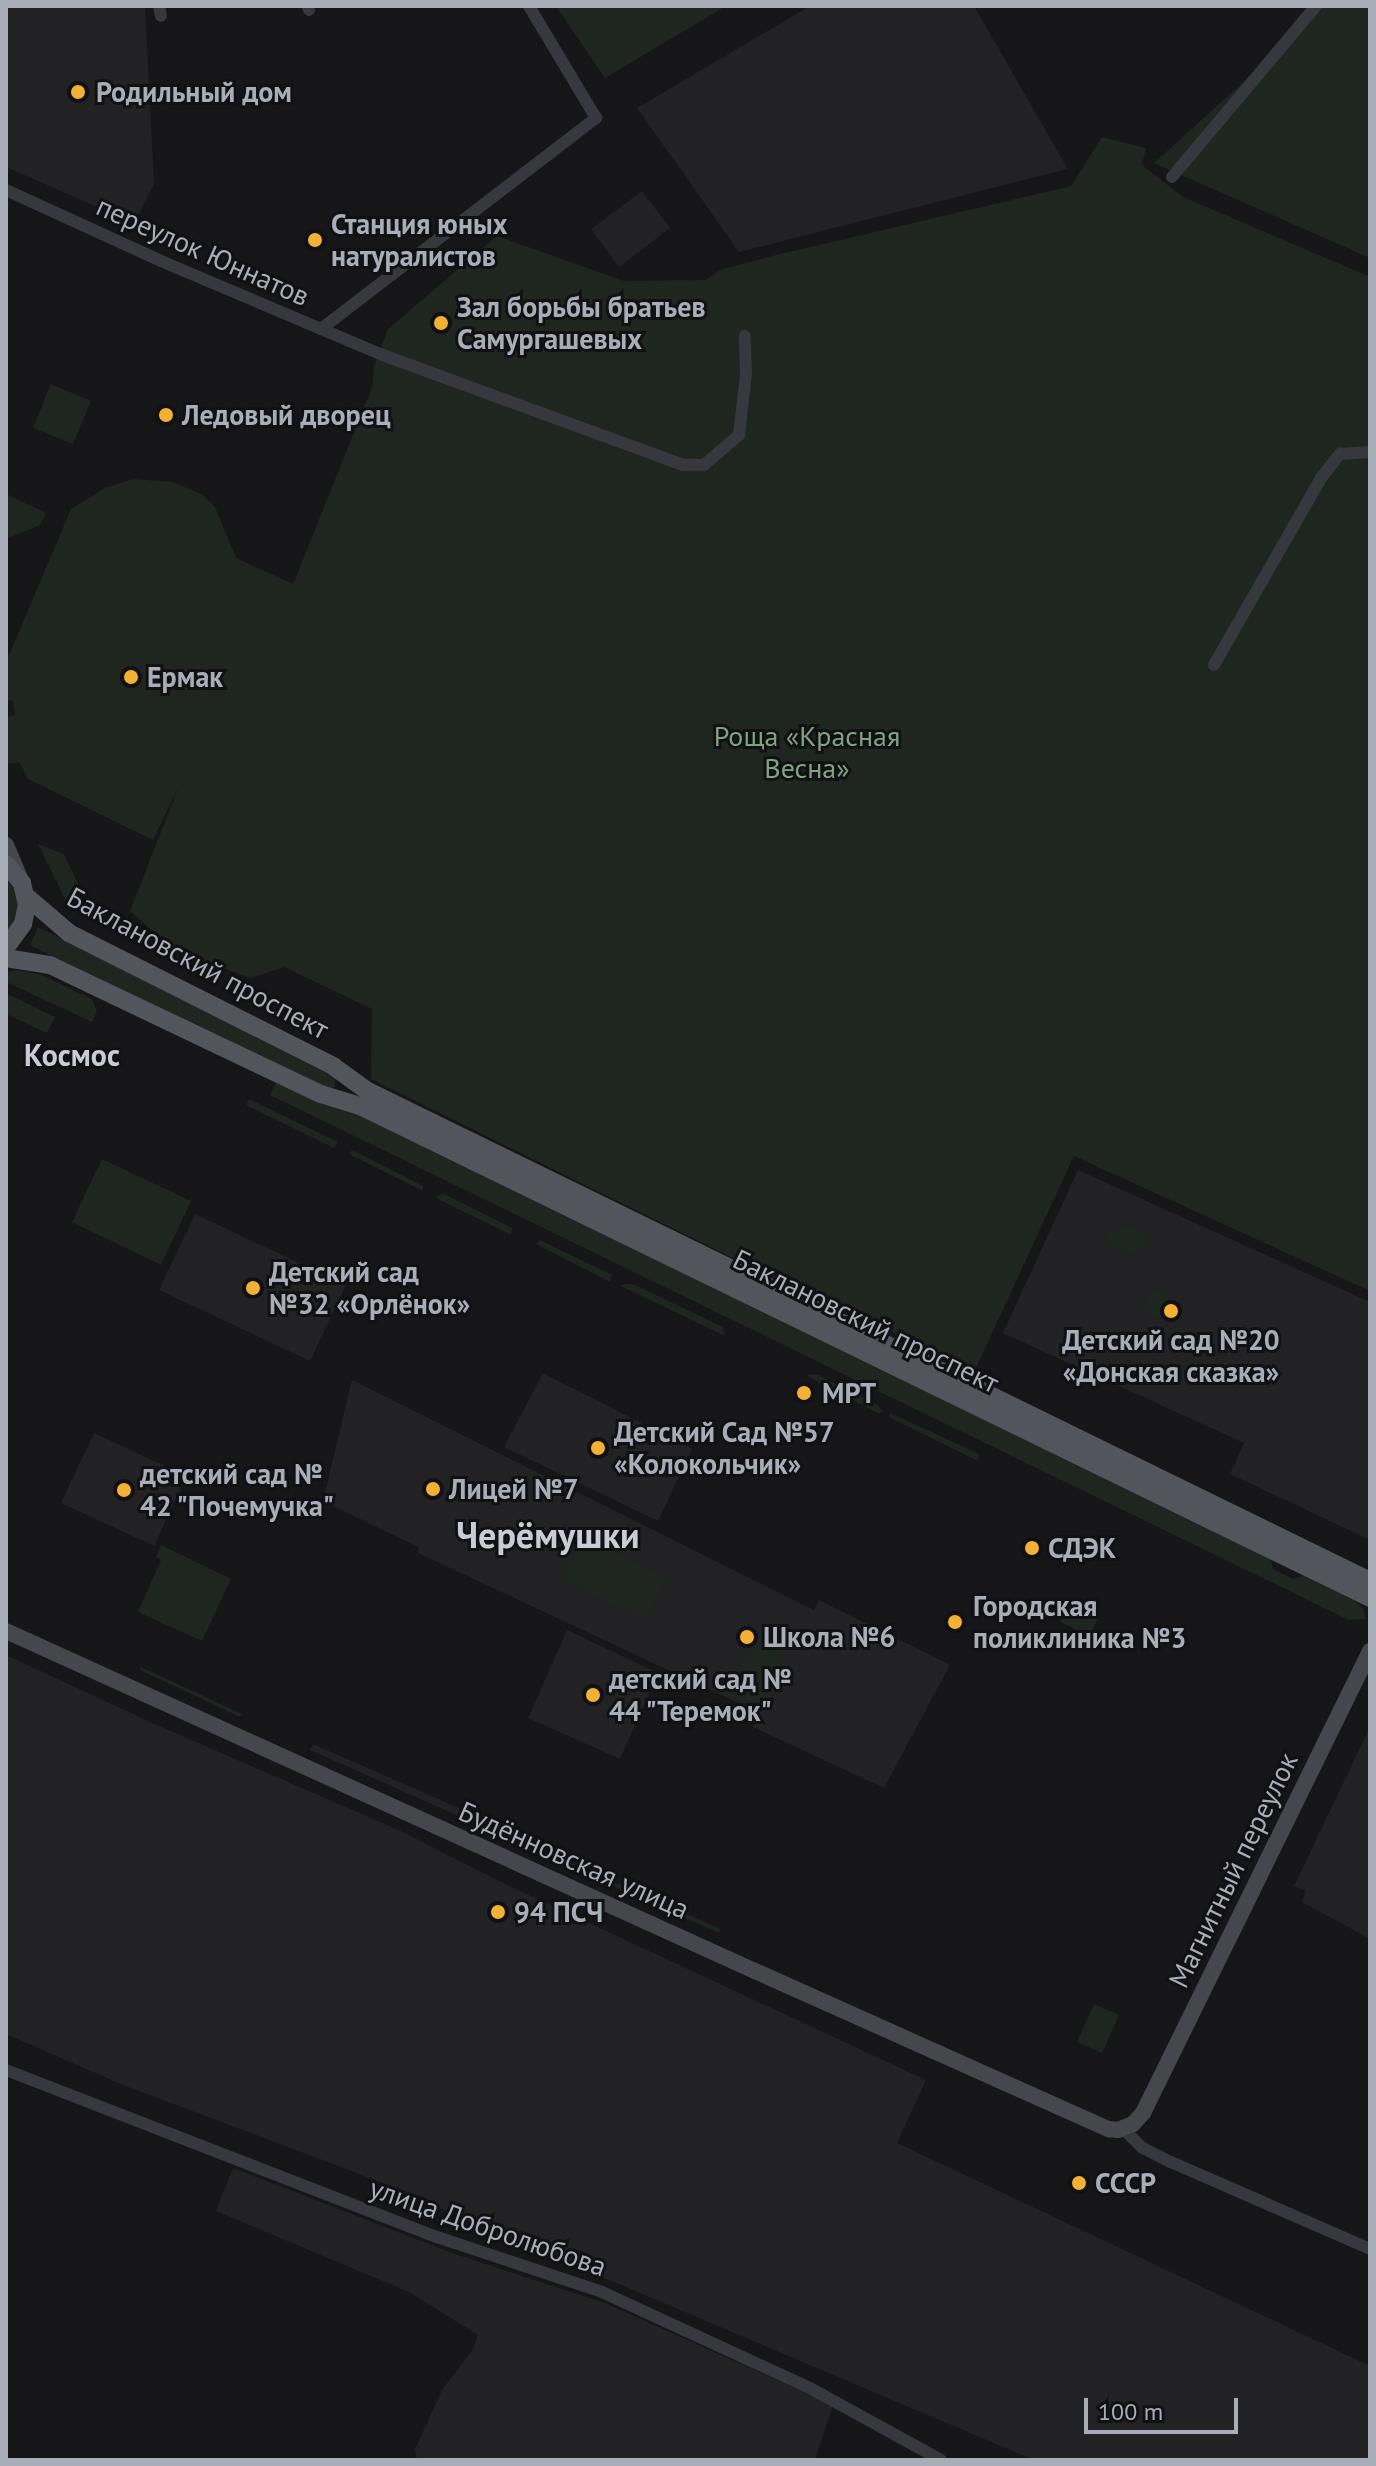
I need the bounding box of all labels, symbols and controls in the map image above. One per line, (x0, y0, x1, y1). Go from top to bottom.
place label: Родильный дом (96, 75, 292, 109)
marker: Родильный дом (67, 81, 89, 103)
street label: переулок Юннатов (91, 189, 315, 313)
place label: Станция юных натуралистов (331, 207, 507, 273)
marker: Станция юных натуралистов (306, 231, 324, 249)
place label: Зал борьбы братьев Самургашевых (457, 290, 706, 356)
marker: Зал борьбы братьев Самургашевых (432, 314, 450, 332)
place label: Ледовый дворец (182, 398, 391, 432)
marker: Ледовый дворец (157, 406, 175, 424)
place label: Ермак (147, 660, 223, 694)
marker: Ермак (122, 668, 140, 686)
park label: Роща «Красная Весна» (714, 719, 900, 785)
street label: Баклановский проспект (62, 880, 334, 1046)
district label: Космос (24, 1037, 120, 1073)
street label: Баклановский проспект (728, 1242, 1004, 1400)
place label: Детский сад №32 «Орлёнок» (269, 1255, 470, 1321)
marker: Детский сад №32 «Орлёнок» (244, 1279, 262, 1297)
marker: Детский сад №20 «Донская сказка» (1162, 1302, 1180, 1320)
place label: Детский сад №20 «Донская сказка» (1062, 1323, 1280, 1389)
place label: МРТ (822, 1376, 876, 1410)
marker: МРТ (793, 1382, 815, 1404)
place label: Детский Сад №57 «Колокольчик» (614, 1415, 835, 1481)
marker: Детский Сад №57 «Колокольчик» (589, 1439, 607, 1457)
place label: детский сад № 42 "Почемучка" (140, 1457, 336, 1523)
place label: Лицей №7 (449, 1472, 579, 1506)
marker: Лицей №7 (424, 1480, 442, 1498)
marker: детский сад № 42 "Почемучка" (115, 1481, 133, 1499)
district label: Черёмушки (456, 1513, 640, 1557)
place label: СДЭК (1048, 1531, 1116, 1565)
marker: СДЭК (1023, 1539, 1041, 1557)
place label: Городская поликлиника №3 (973, 1589, 1186, 1655)
marker: Городская поликлиника №3 (944, 1611, 966, 1633)
place label: Школа №6 (763, 1620, 895, 1654)
marker: Школа №6 (738, 1628, 756, 1646)
place label: детский сад № 44 "Теремок" (609, 1662, 792, 1728)
marker: детский сад № 44 "Теремок" (584, 1686, 602, 1704)
street label: Магнитный переулок (1161, 1747, 1305, 1993)
street label: Будённовская улица (454, 1794, 694, 1926)
place label: 94 ПСЧ (514, 1895, 603, 1929)
marker: 94 ПСЧ (489, 1903, 507, 1921)
place label: СССР (1095, 2166, 1156, 2200)
street label: улица Добролюбова (365, 2171, 611, 2283)
marker: СССР (1070, 2174, 1088, 2192)
scale bar (1088, 2382, 1242, 2432)
text: 100 m (1098, 2396, 1163, 2427)

